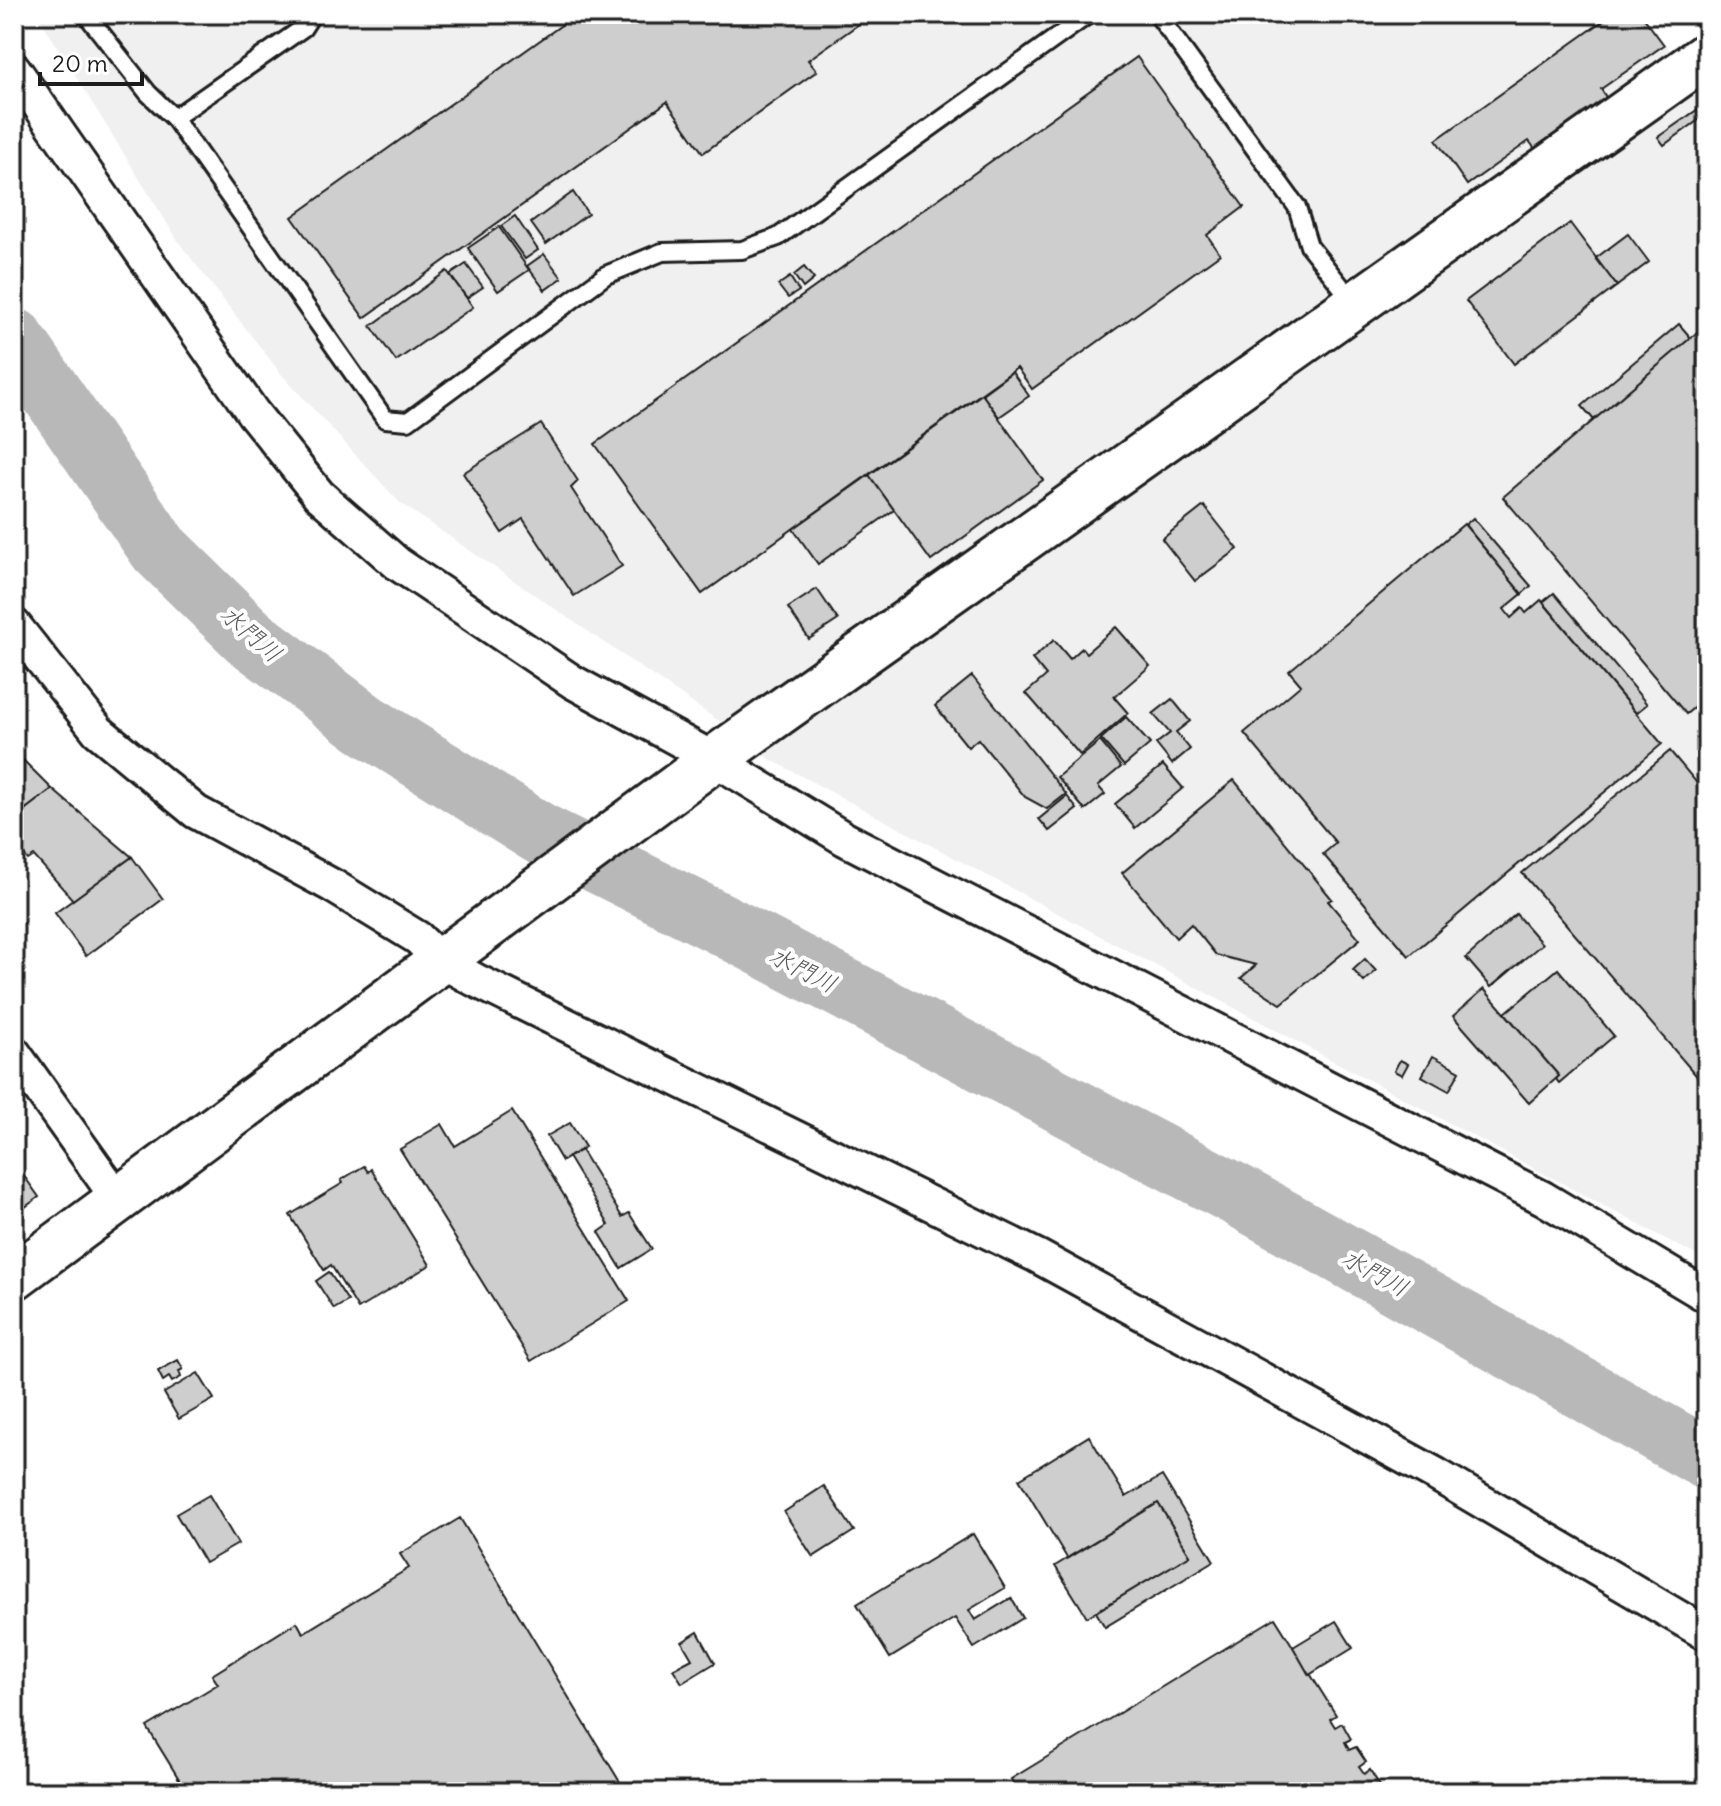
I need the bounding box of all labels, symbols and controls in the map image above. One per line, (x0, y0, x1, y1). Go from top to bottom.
scale bar (40, 36, 142, 86)
text: 20 m (52, 48, 108, 78)
water label: 水門川 (215, 598, 289, 668)
water label: 水門川 (765, 939, 842, 999)
water label: 水門川 (1337, 1242, 1414, 1303)

